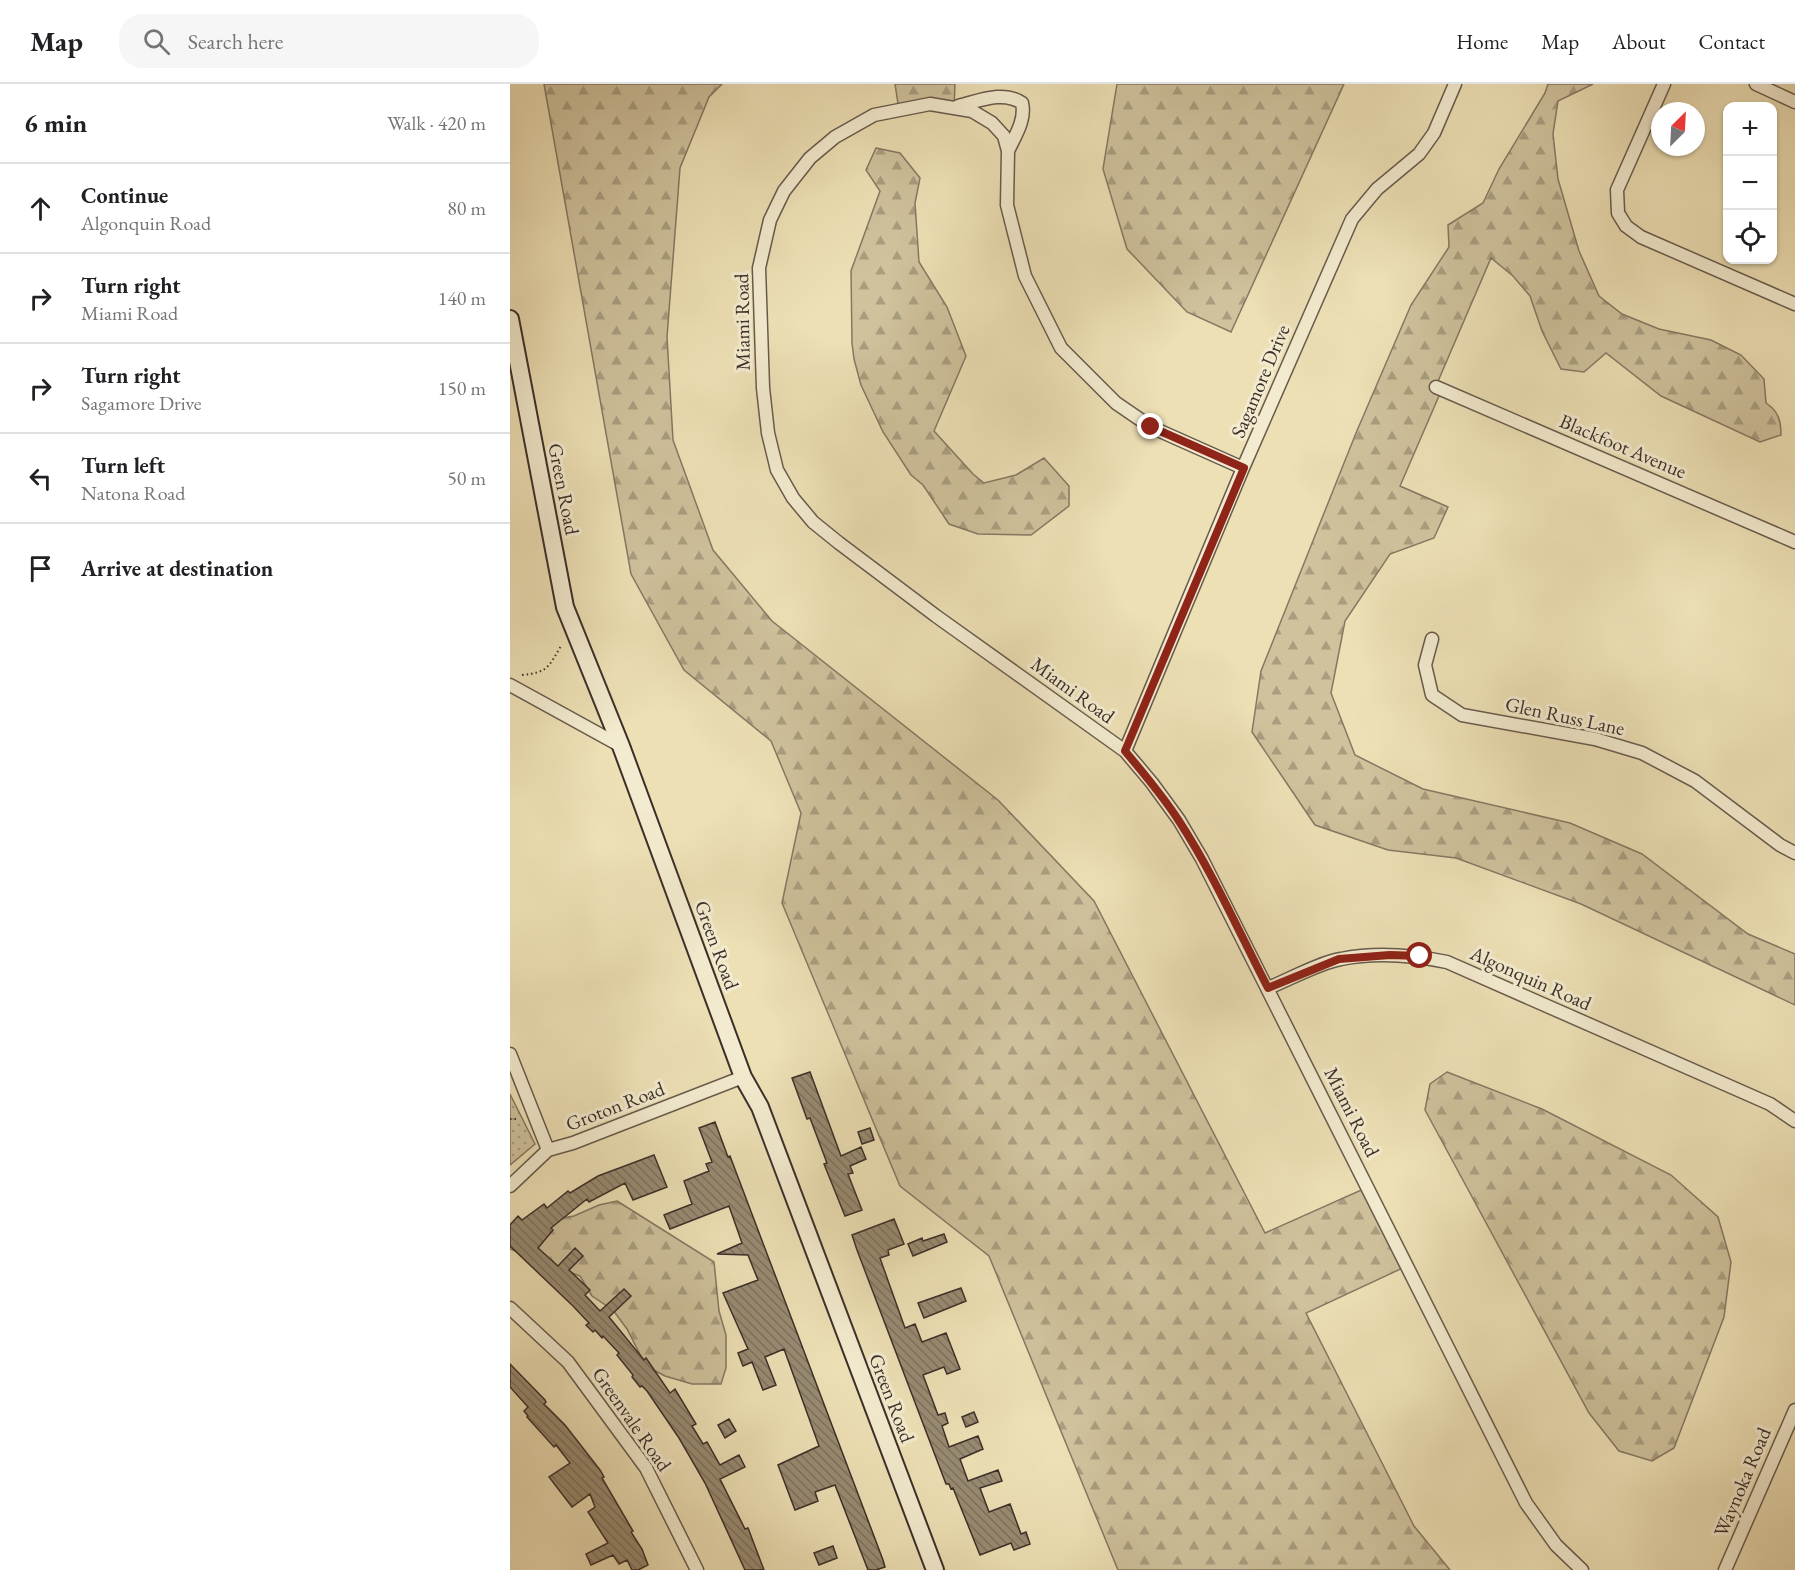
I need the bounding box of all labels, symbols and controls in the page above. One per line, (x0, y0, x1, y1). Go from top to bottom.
search box (119, 14, 539, 68)
text: Map (30, 23, 83, 59)
icon: search (140, 25, 173, 58)
text: Search here (188, 27, 283, 56)
text: Home (1456, 28, 1508, 55)
text: Map (1541, 28, 1579, 55)
text: About (1612, 28, 1665, 55)
text: Contact (1698, 28, 1765, 55)
north arrow (1651, 102, 1705, 156)
map controls (1723, 102, 1777, 264)
button: + (1723, 102, 1777, 156)
text: 6 min (24, 106, 87, 140)
text: Walk · 420 m (387, 110, 486, 136)
button: − (1723, 156, 1777, 210)
text: Continue (81, 181, 168, 210)
icon: ahead (24, 192, 57, 225)
text: 80 m (447, 195, 486, 221)
text: Algonquin Road (81, 210, 211, 236)
button: locate (1723, 210, 1777, 264)
text: Turn right (81, 271, 180, 300)
street label: Miami Road (728, 272, 756, 371)
icon: right (24, 282, 57, 315)
text: 140 m (438, 285, 486, 311)
text: Miami Road (81, 300, 178, 326)
street label: Sagamore Drive (1224, 320, 1296, 442)
text: Turn right (81, 361, 180, 390)
icon: right (24, 372, 57, 405)
text: 150 m (438, 375, 486, 401)
text: Sagamore Drive (81, 390, 202, 416)
street label: Blackfoot Avenue (1556, 408, 1691, 484)
route end (1137, 413, 1163, 439)
street label: Green Road (542, 441, 586, 538)
text: Turn left (81, 451, 165, 480)
icon: left (24, 462, 57, 495)
text: 50 m (447, 465, 486, 491)
text: Natona Road (81, 480, 185, 506)
icon: arrive (24, 552, 57, 585)
text: Arrive at destination (81, 554, 273, 583)
street label: Miami Road (1026, 651, 1121, 730)
street label: Glen Russ Lane (1503, 691, 1627, 741)
street label: Green Road (689, 897, 745, 994)
street label: Algonquin Road (1465, 939, 1597, 1017)
route start (1406, 942, 1432, 968)
street label: Miami Road (1318, 1063, 1386, 1162)
street label: Groton Road (562, 1075, 669, 1137)
street label: Green Road (863, 1350, 921, 1447)
street label: Greenvale Road (586, 1362, 678, 1477)
street label: Waynoka Road (1707, 1423, 1777, 1541)

